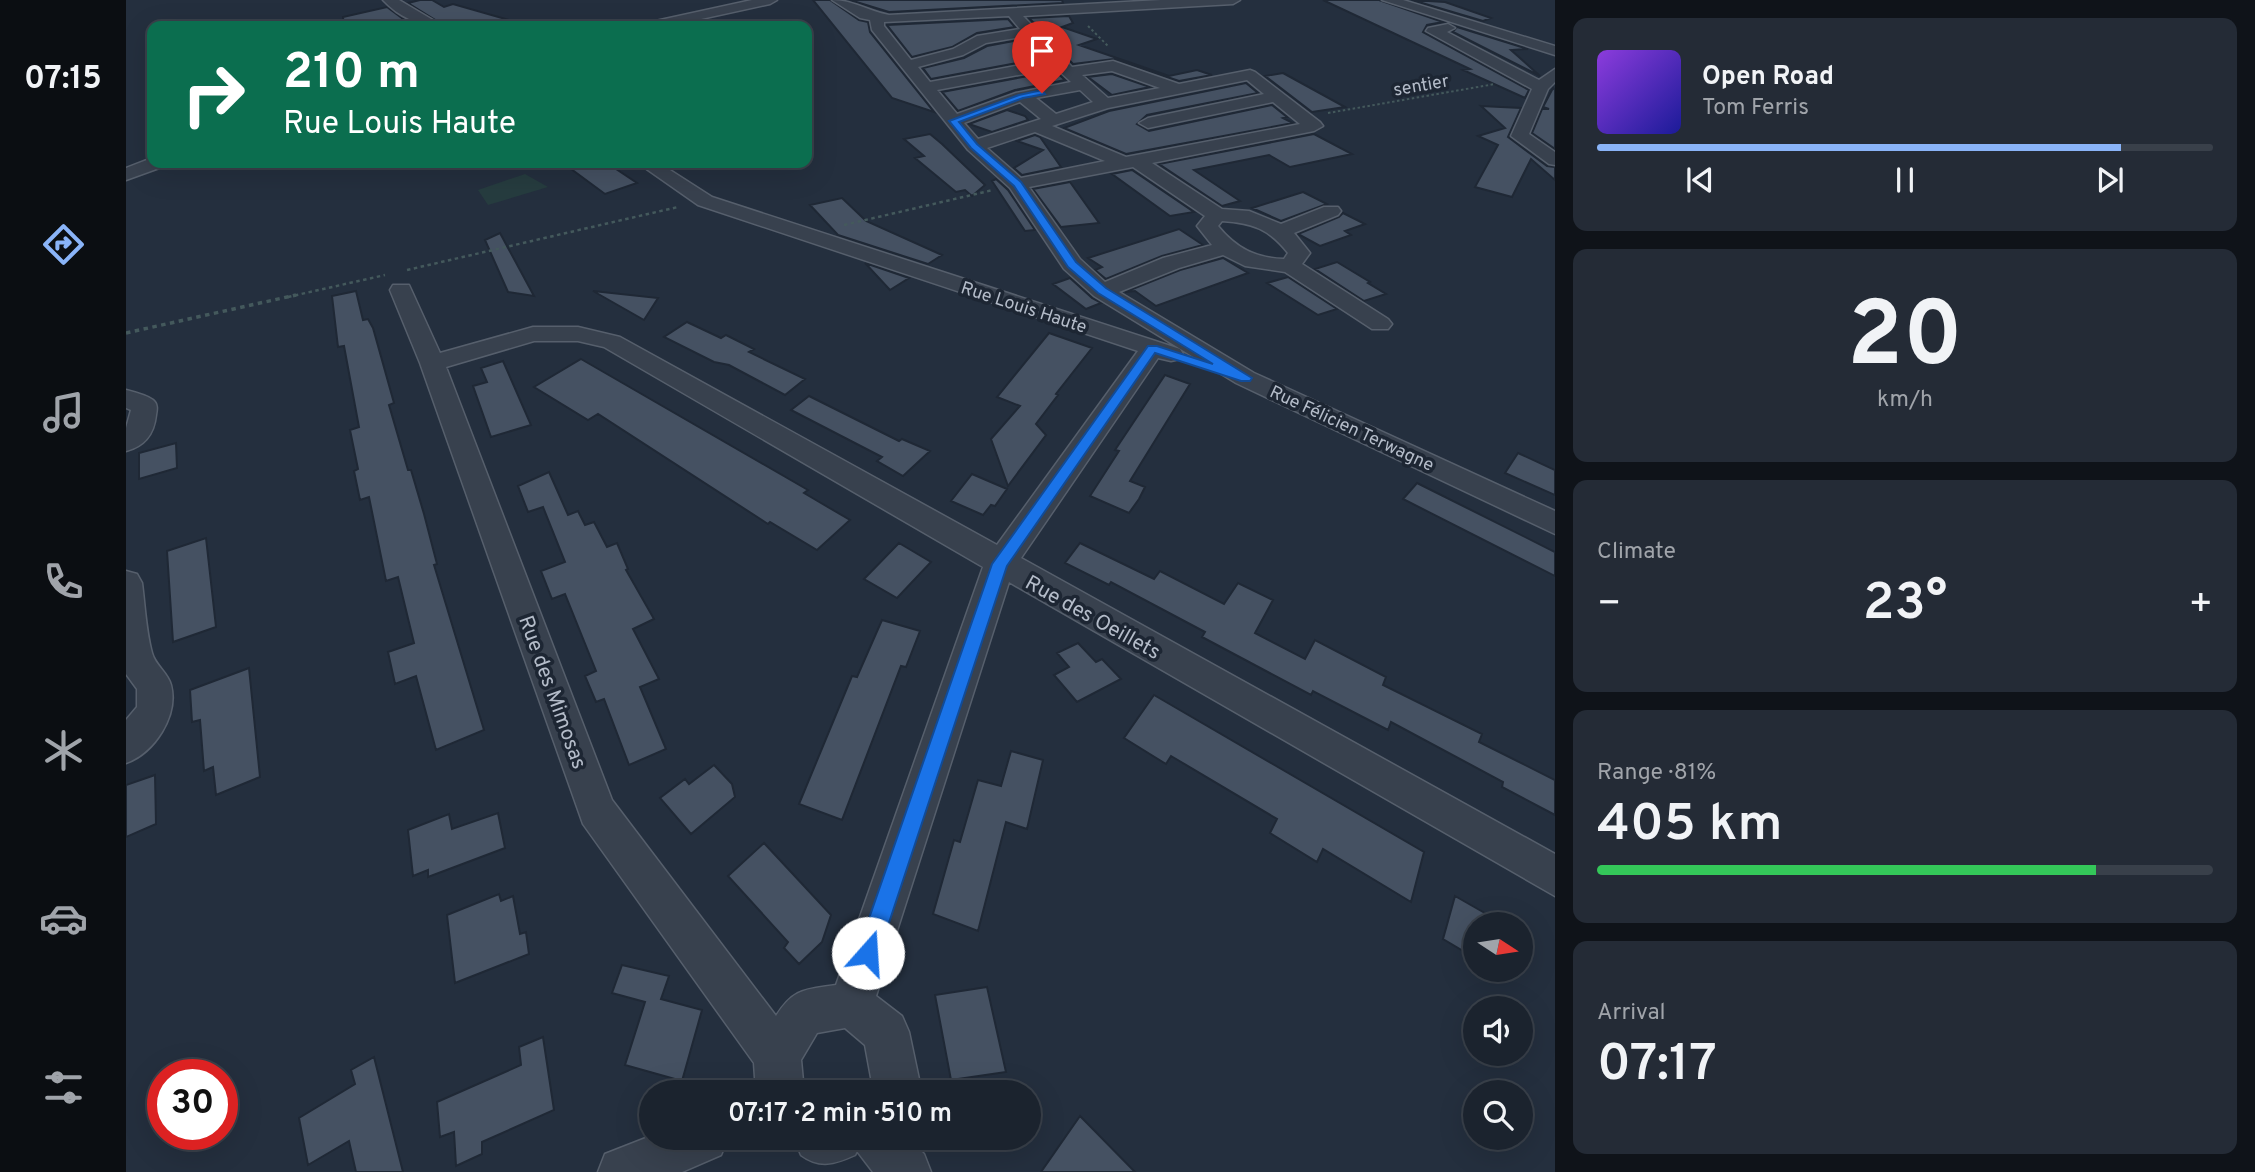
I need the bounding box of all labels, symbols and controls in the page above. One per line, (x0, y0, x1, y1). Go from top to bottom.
pin (1012, 21, 1072, 93)
icon: arrive (1023, 32, 1061, 70)
text: 210 m (283, 44, 420, 106)
icon: right (168, 49, 259, 140)
text: 07:15 (24, 60, 102, 100)
text: Open Road (1702, 61, 1834, 94)
street label: sentier (1392, 70, 1451, 103)
text: Tom Ferris (1702, 94, 1809, 123)
text: Rue Louis Haute (283, 105, 516, 145)
icon: previous (1681, 161, 1719, 199)
icon: pause (1886, 161, 1924, 199)
icon: next (2091, 161, 2129, 199)
icon: directions (39, 220, 88, 269)
street label: Rue Louis Haute (958, 277, 1089, 340)
text: 20 (1847, 283, 1963, 398)
street label: Rue Félicien Terwagne (1265, 381, 1437, 478)
text: km/h (1877, 386, 1933, 415)
icon: music (39, 388, 88, 437)
text: Climate (1597, 538, 1676, 567)
icon: phone (39, 557, 88, 606)
street label: Rue des Oeillets (1020, 570, 1165, 667)
text: 23° (1863, 572, 1947, 638)
text: − (1597, 581, 1622, 630)
text: + (2188, 581, 2213, 630)
street label: Rue des Mimosas (511, 612, 592, 773)
icon: climate (39, 726, 88, 775)
text: Range · 81% (1597, 759, 1716, 788)
text: 405 km (1597, 793, 1782, 859)
icon: car (39, 894, 88, 943)
north arrow (1463, 912, 1533, 982)
map controls (1463, 912, 1533, 1150)
position arrow (831, 916, 905, 990)
button: sound (1463, 996, 1533, 1066)
text: Arrival (1597, 999, 1666, 1028)
text: 07:17 (1597, 1033, 1717, 1099)
speed limit sign: 30 (147, 1059, 238, 1150)
icon: filters (39, 1063, 88, 1112)
button: search (1463, 1080, 1533, 1150)
text: 07:17 · 2 min · 510 m (728, 1098, 952, 1131)

